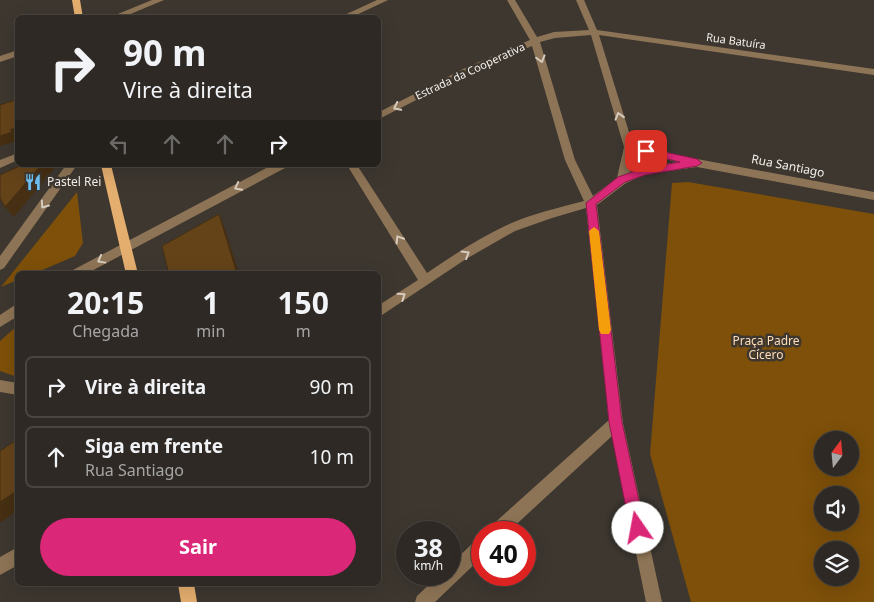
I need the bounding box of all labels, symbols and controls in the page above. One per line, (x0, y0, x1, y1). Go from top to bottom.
text: 90 m (123, 29, 206, 76)
street label: Rua Batuíra (705, 29, 767, 52)
icon: right (40, 35, 105, 100)
street label: Estrada da Cooperativa (412, 38, 527, 103)
one-way arrow (535, 54, 545, 62)
text: Vire à direita (123, 74, 253, 104)
one-way arrow (393, 101, 402, 111)
one-way arrow (615, 112, 625, 121)
icon: left (105, 130, 133, 158)
icon: ahead (158, 130, 186, 158)
icon: ahead (211, 130, 239, 158)
icon: right (264, 130, 292, 158)
pin (625, 130, 667, 172)
icon: arrive (632, 137, 660, 165)
street label: Rua Santiago (750, 150, 826, 181)
restaurant icon: Pastel Rei (23, 172, 43, 192)
place label: Pastel Rei (47, 173, 101, 190)
one-way arrow (234, 181, 243, 191)
one-way arrow (41, 199, 50, 209)
one-way arrow (395, 236, 405, 245)
one-way arrow (460, 251, 469, 261)
one-way arrow (97, 253, 106, 263)
text: 20:15 (67, 282, 144, 323)
text: 1 (202, 282, 219, 323)
text: 150 (277, 282, 329, 323)
one-way arrow (396, 293, 405, 302)
text: Chegada (72, 320, 139, 342)
text: min (196, 320, 225, 342)
text: m (296, 320, 311, 342)
park label: Praça Padre Cícero (732, 332, 800, 363)
icon: right (42, 373, 70, 401)
text: Vire à direita (85, 374, 206, 400)
text: 90 m (310, 374, 354, 400)
north arrow (814, 431, 859, 476)
map controls (814, 431, 859, 586)
text: Siga em frente (85, 433, 223, 459)
icon: ahead (42, 443, 70, 471)
text: 10 m (310, 444, 354, 470)
text: Rua Santiago (85, 459, 184, 481)
button: sound (814, 486, 859, 531)
position arrow (611, 501, 663, 553)
button: Sair (40, 518, 356, 576)
speed limit sign: 40 (471, 521, 536, 586)
text: 38 (414, 530, 443, 564)
button: layers (814, 541, 859, 586)
text: km/h (414, 557, 443, 574)

